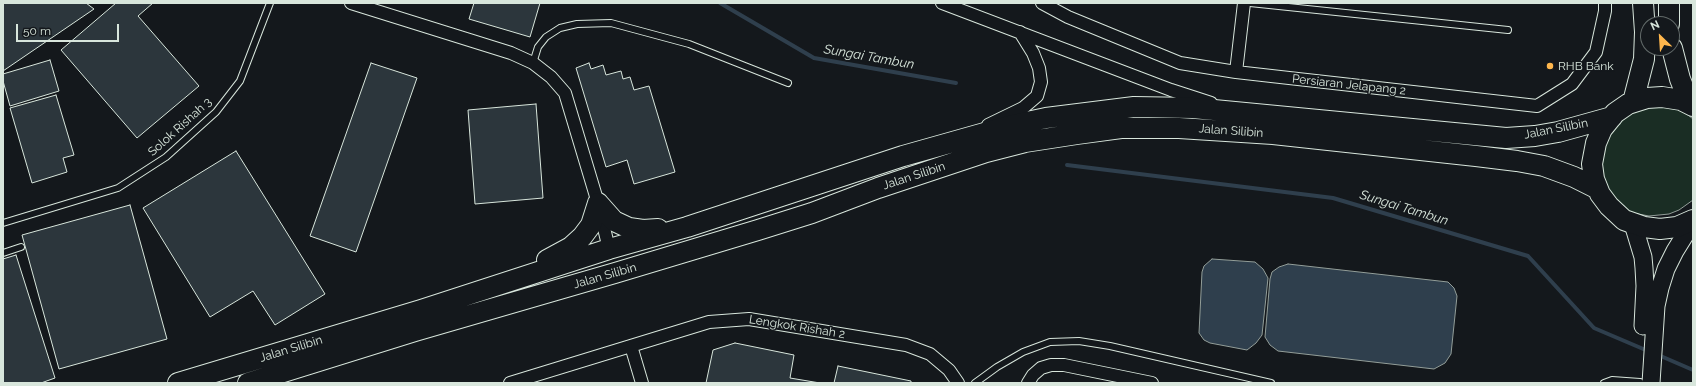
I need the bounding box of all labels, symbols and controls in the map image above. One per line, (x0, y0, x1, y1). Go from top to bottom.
scale bar (18, 16, 121, 42)
north arrow (1640, 16, 1680, 56)
text: N (1649, 18, 1662, 33)
text: 50 m (23, 24, 51, 38)
water label: Sungai Tambun (823, 41, 915, 73)
place label: RHB Bank (1558, 59, 1614, 73)
marker: RHB Bank (1545, 61, 1555, 71)
street label: Persiaran Jelapang 2 (1291, 72, 1407, 98)
street label: Solok Rishah 3 (145, 95, 215, 159)
street label: Jalan Silibin (1523, 116, 1589, 142)
street label: Jalan Silibin (1198, 122, 1264, 140)
street label: Jalan Silibin (881, 159, 947, 193)
water label: Sungai Tambun (1358, 187, 1450, 229)
street label: Jalan Silibin (572, 260, 638, 292)
street label: Lengkok Rishah 2 (748, 312, 846, 342)
street label: Jalan Silibin (258, 333, 324, 365)

